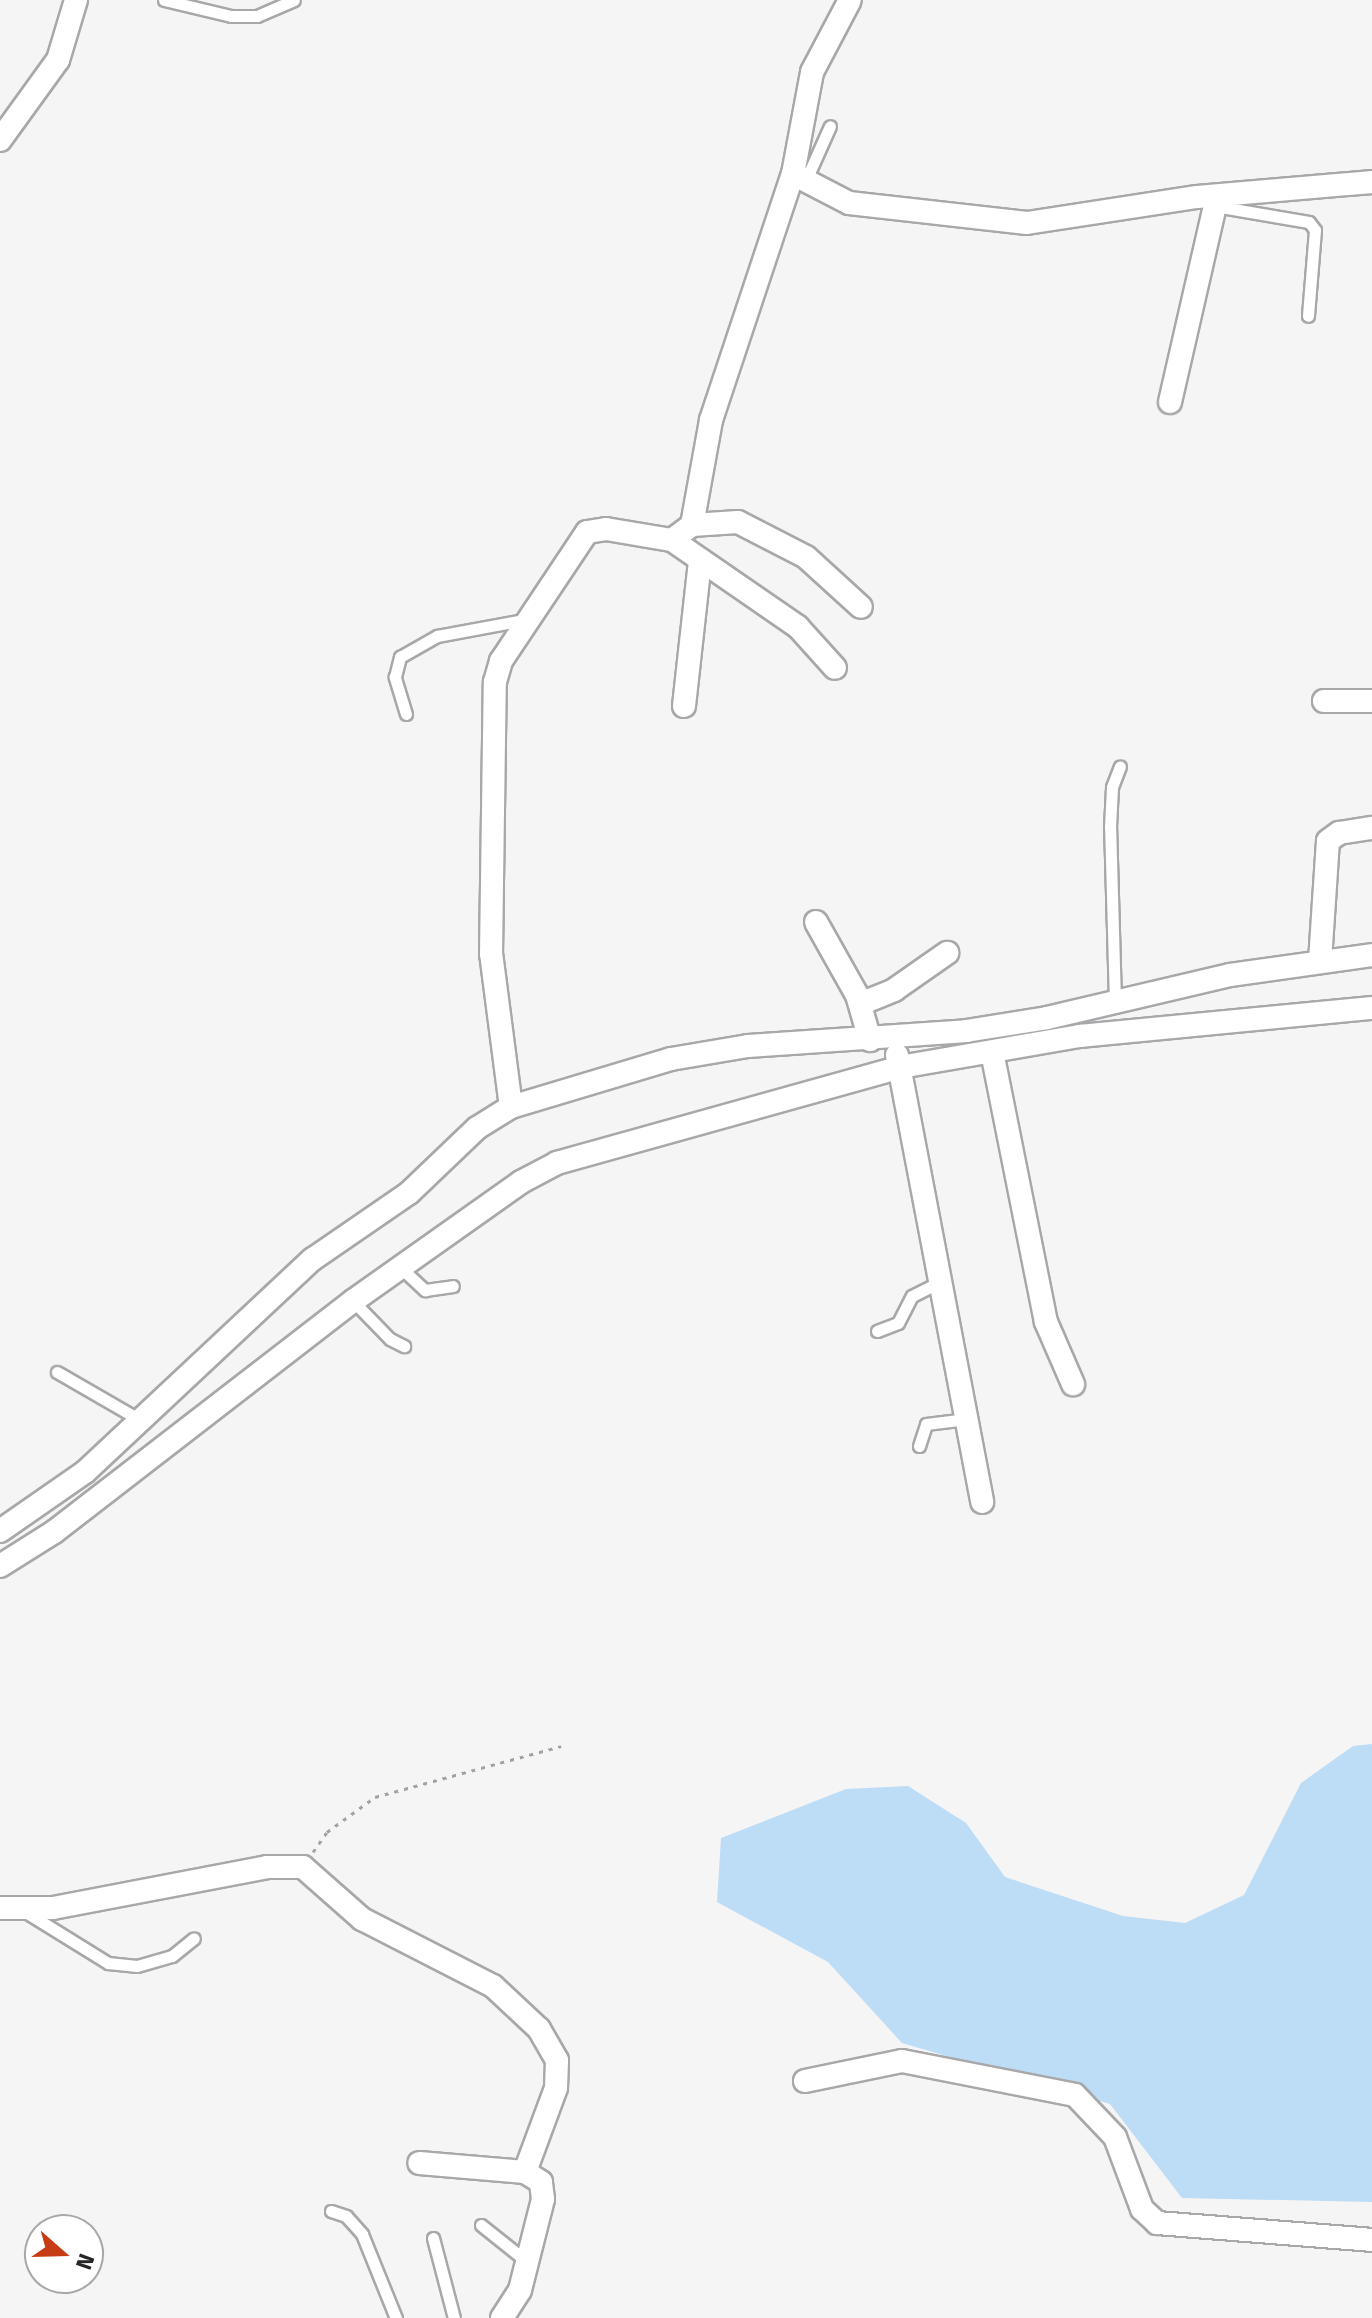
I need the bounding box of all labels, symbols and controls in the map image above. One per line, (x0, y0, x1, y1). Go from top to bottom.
north arrow (24, 2214, 104, 2294)
text: N (70, 2250, 100, 2273)

